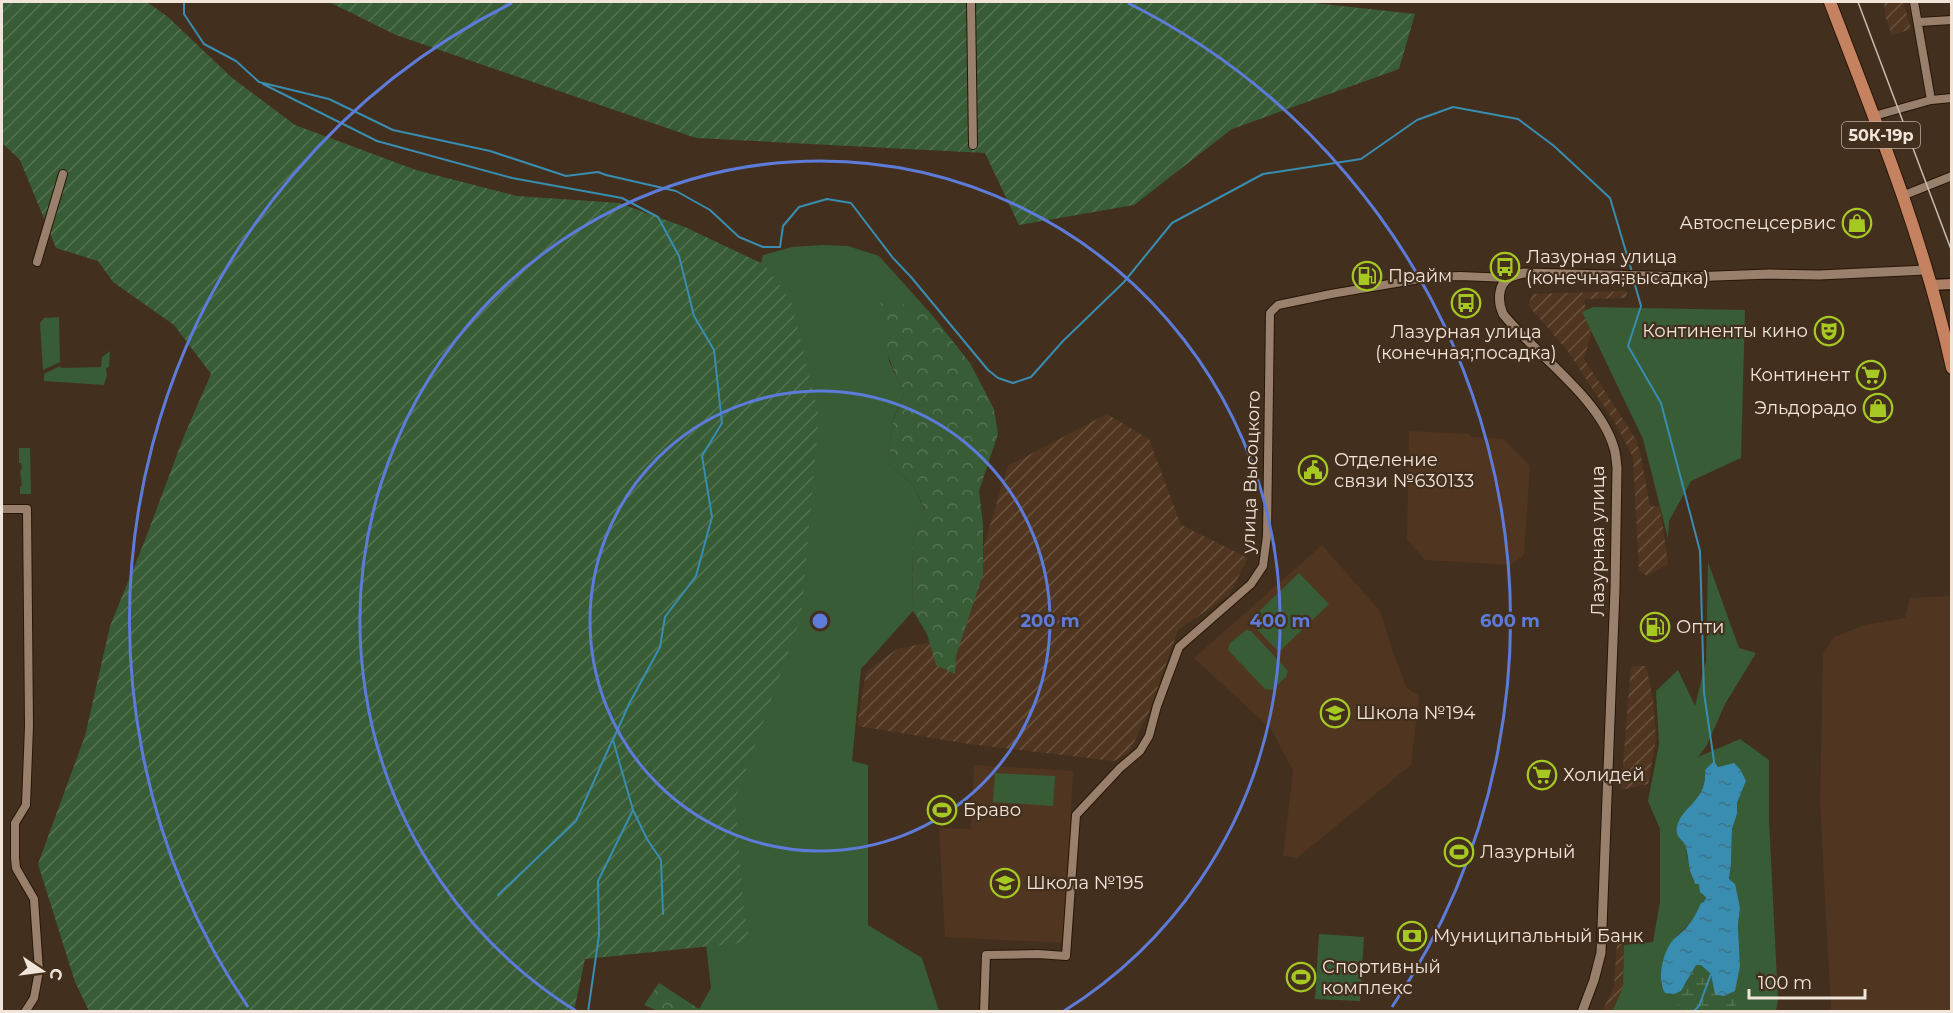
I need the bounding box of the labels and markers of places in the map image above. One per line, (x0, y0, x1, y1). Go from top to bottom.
shop icon: Автоспецсервис (1841, 207, 1873, 239)
place label: Автоспецсервис (1680, 212, 1836, 234)
place label: Лазурная улица (конечная;высадка) (1526, 246, 1709, 289)
bus stop icon: Лазурная улица (конечная;высадка) (1489, 251, 1521, 283)
fuel station icon: Прайм (1351, 260, 1383, 292)
place label: Прайм (1388, 265, 1452, 287)
bus stop icon: Лазурная улица (конечная;посадка) (1450, 287, 1482, 319)
theatre icon: Континенты кино (1813, 315, 1845, 347)
place label: Континенты кино (1642, 320, 1808, 342)
place label: Лазурная улица (конечная;посадка) (1375, 321, 1557, 364)
supermarket icon: Континент (1855, 359, 1887, 391)
place label: Континент (1749, 364, 1850, 386)
shop icon: Эльдорадо (1862, 392, 1894, 424)
place label: Эльдорадо (1754, 397, 1857, 419)
place label: Отделение связи №630133 (1334, 449, 1474, 492)
public building icon: Отделение связи №630133 (1297, 454, 1329, 486)
centre of rings (810, 611, 830, 631)
fuel station icon: Опти (1639, 611, 1671, 643)
place label: Опти (1676, 616, 1724, 638)
school or university icon: Школа №194 (1319, 697, 1351, 729)
place label: Школа №194 (1356, 702, 1475, 724)
supermarket icon: Холидей (1526, 759, 1558, 791)
place label: Холидей (1563, 764, 1645, 786)
sports icon: Браво (926, 794, 958, 826)
place label: Браво (963, 799, 1021, 821)
sports icon: Лазурный (1443, 836, 1475, 868)
place label: Лазурный (1480, 841, 1575, 863)
school or university icon: Школа №195 (989, 867, 1021, 899)
place label: Школа №195 (1026, 872, 1144, 894)
bank icon: Муниципальный Банк (1396, 920, 1428, 952)
place label: Муниципальный Банк (1433, 925, 1644, 947)
place label: Спортивный комплекс (1322, 956, 1441, 999)
sports icon: Спортивный комплекс (1285, 961, 1317, 993)

